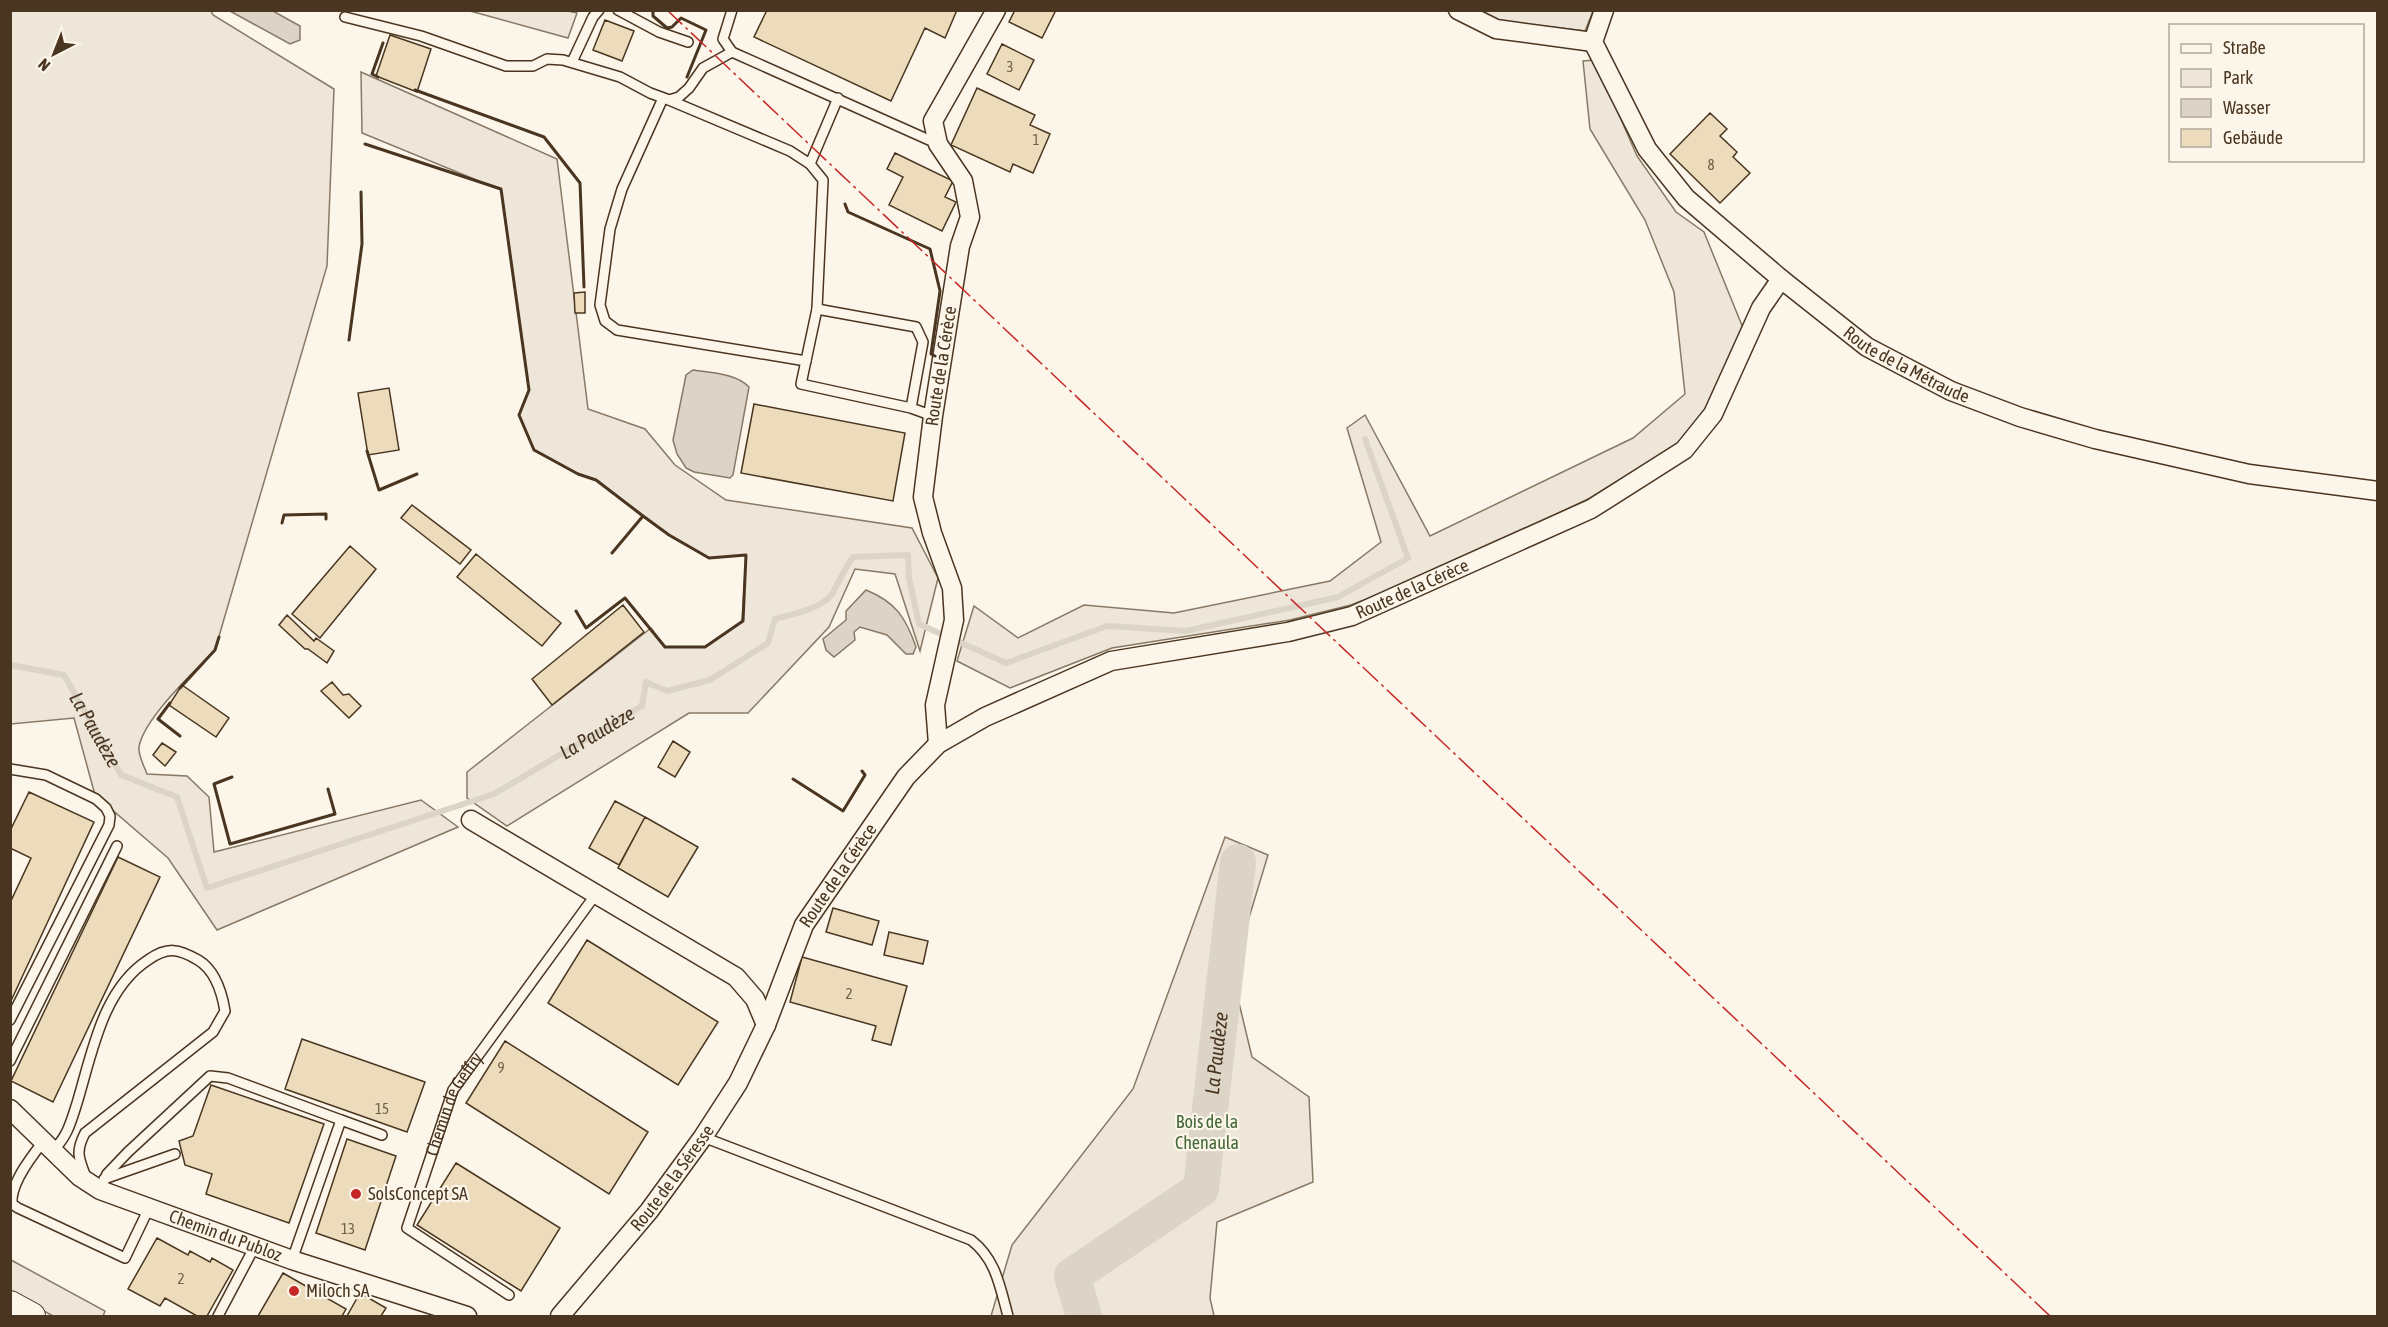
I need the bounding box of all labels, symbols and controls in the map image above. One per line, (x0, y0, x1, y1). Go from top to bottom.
north arrow (24, 24, 84, 84)
legend (2169, 24, 2364, 162)
text: Straße (2223, 37, 2266, 58)
text: N (34, 55, 53, 75)
house number: 3 (1006, 58, 1014, 75)
text: Park (2223, 67, 2253, 88)
text: Wasser (2223, 97, 2271, 118)
text: Gebäude (2223, 127, 2283, 148)
house number: 1 (1032, 131, 1040, 148)
house number: 8 (1707, 156, 1715, 173)
street label: Route de la Cérèce (921, 305, 960, 427)
street label: Route de la Métraude (1839, 321, 1972, 407)
street label: Route de la Cérèce (1352, 554, 1472, 623)
water label: La Paudèze (65, 688, 126, 771)
water label: La Paudèze (555, 701, 638, 763)
street label: Route de la Cérèce (795, 819, 881, 931)
house number: 2 (845, 985, 853, 1002)
water label: La Paudèze (1200, 1011, 1232, 1096)
street label: Chemin de Geffry (421, 1048, 487, 1159)
house number: 9 (497, 1059, 505, 1076)
house number: 15 (375, 1100, 389, 1117)
park label: Bois de la Chenaula (1175, 1111, 1239, 1153)
street label: Route de la Séresse (626, 1121, 718, 1235)
place label: SolsConcept SA (368, 1183, 468, 1204)
marker: SolsConcept SA (349, 1187, 363, 1201)
street label: Chemin du Publoz (166, 1205, 285, 1266)
house number: 13 (341, 1220, 355, 1237)
house number: 2 (177, 1270, 185, 1287)
place label: Miloch SA (306, 1280, 370, 1301)
marker: Miloch SA (287, 1284, 301, 1298)

